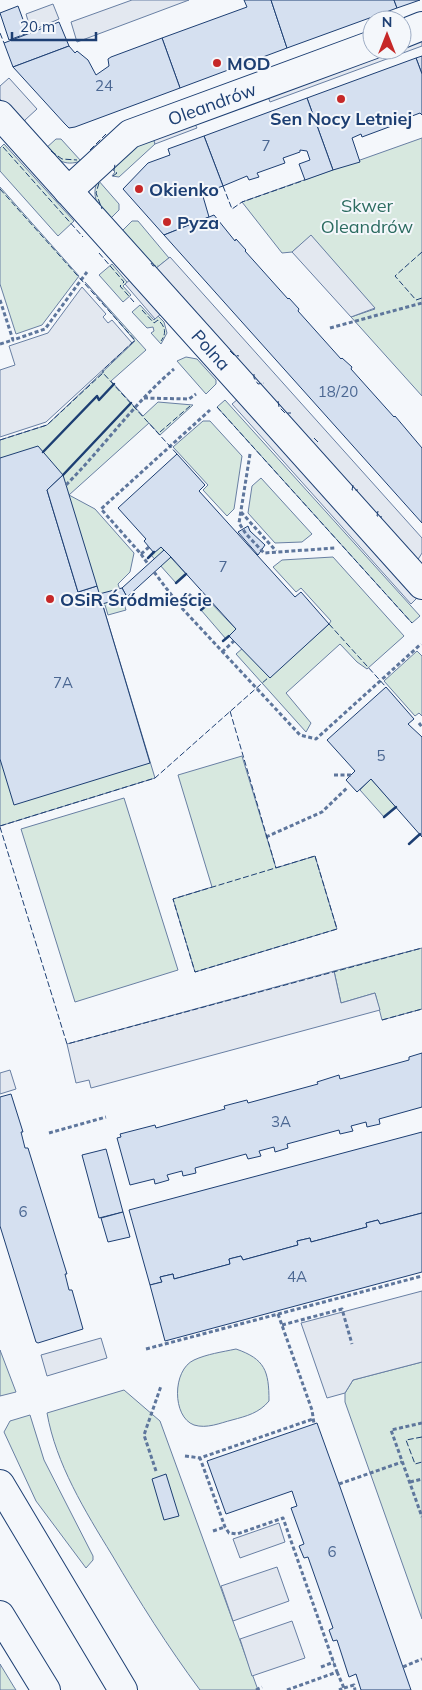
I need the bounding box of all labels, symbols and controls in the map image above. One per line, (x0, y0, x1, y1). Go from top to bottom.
scale bar (12, 10, 96, 42)
north arrow (362, 10, 412, 60)
text: N (382, 13, 392, 31)
text: 20 m (20, 17, 55, 36)
place label: MOD (227, 52, 271, 75)
marker: MOD (211, 57, 223, 69)
house number: 24 (95, 76, 113, 95)
street label: Oleandrów (165, 77, 260, 131)
marker: Sen Nocy Letniej (335, 93, 347, 105)
place label: Sen Nocy Letniej (270, 107, 412, 130)
house number: 7 (261, 136, 271, 155)
place label: Okienko (149, 178, 219, 201)
marker: Okienko (133, 183, 145, 195)
park label: Skwer Oleandrów (321, 194, 414, 238)
place label: Pyza (177, 211, 219, 234)
marker: Pyza (161, 216, 173, 228)
street label: Polna (187, 325, 235, 375)
house number: 18/20 (318, 382, 358, 401)
house number: 7 (218, 557, 228, 576)
place label: OSiR Śródmieście (60, 588, 212, 611)
marker: OSiR Śródmieście (44, 593, 56, 605)
house number: 7A (53, 673, 73, 692)
house number: 5 (376, 746, 386, 765)
house number: 3A (271, 1112, 291, 1131)
house number: 6 (18, 1202, 28, 1221)
house number: 4A (287, 1267, 307, 1286)
house number: 6 (327, 1542, 337, 1561)

